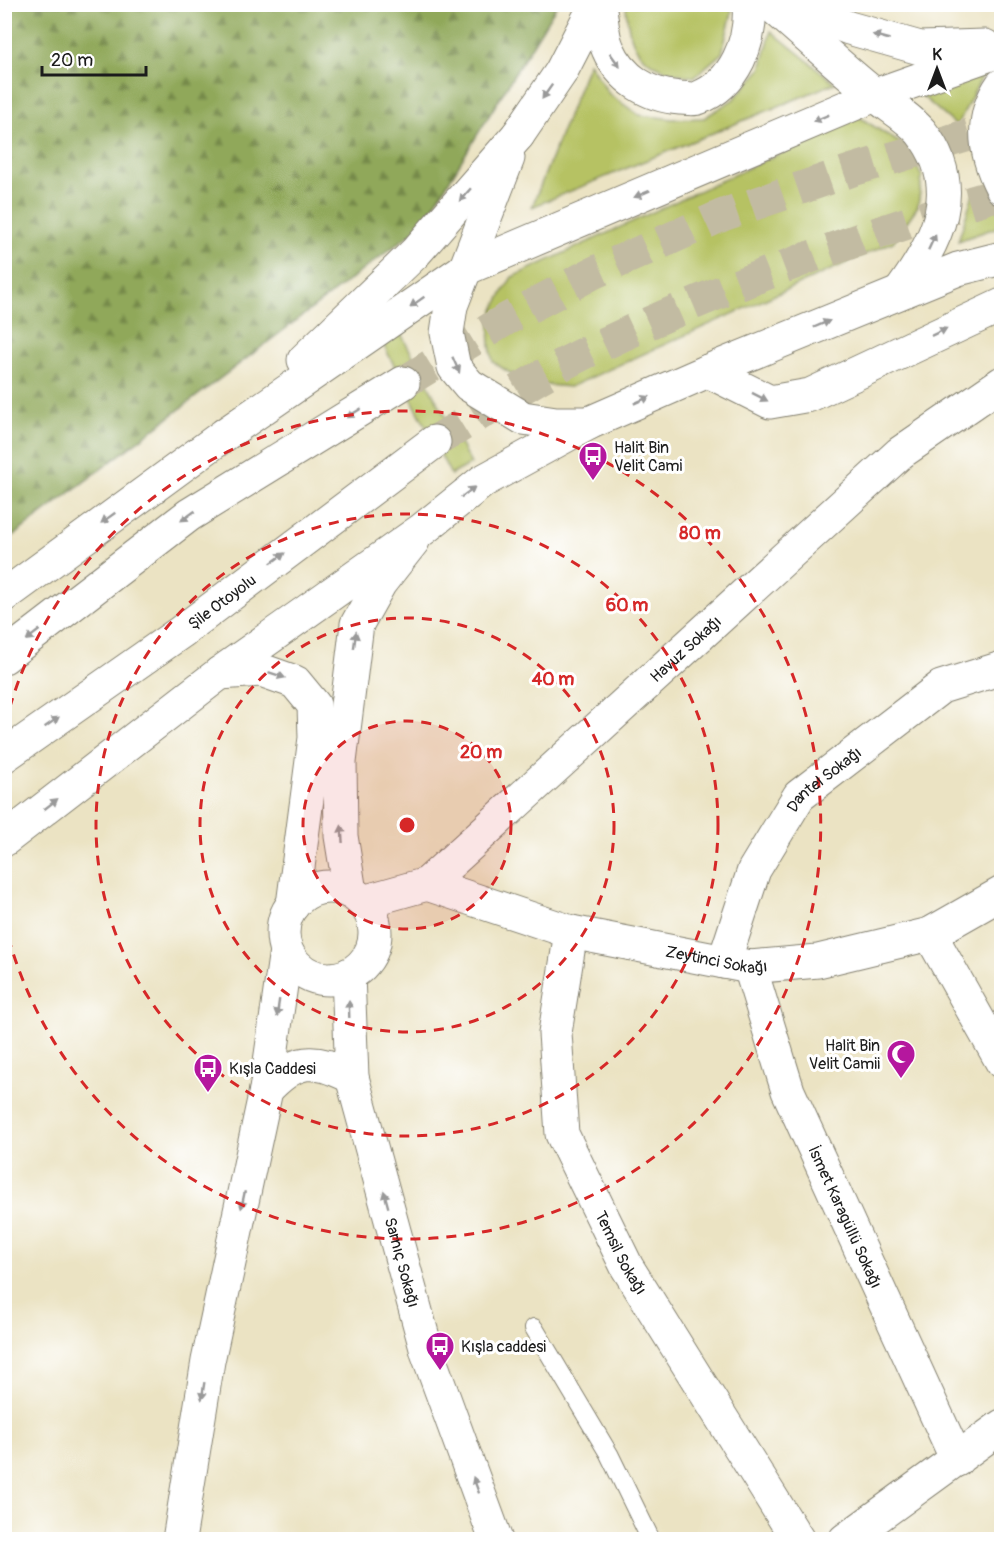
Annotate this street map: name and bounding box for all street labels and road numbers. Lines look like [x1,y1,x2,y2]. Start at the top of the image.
street label: Şile Otoyolu [184,570,260,634]
street label: Havuz Sokağı [646,612,726,687]
street label: Dantel Sokağı [783,743,866,816]
street label: Zeytinci Sokağı [664,942,768,978]
street label: İsmet Karagüllü Sokağı [803,1143,886,1292]
street label: Temsil Sokağı [590,1208,651,1299]
street label: Sarnıç Sokağı [380,1215,423,1310]

